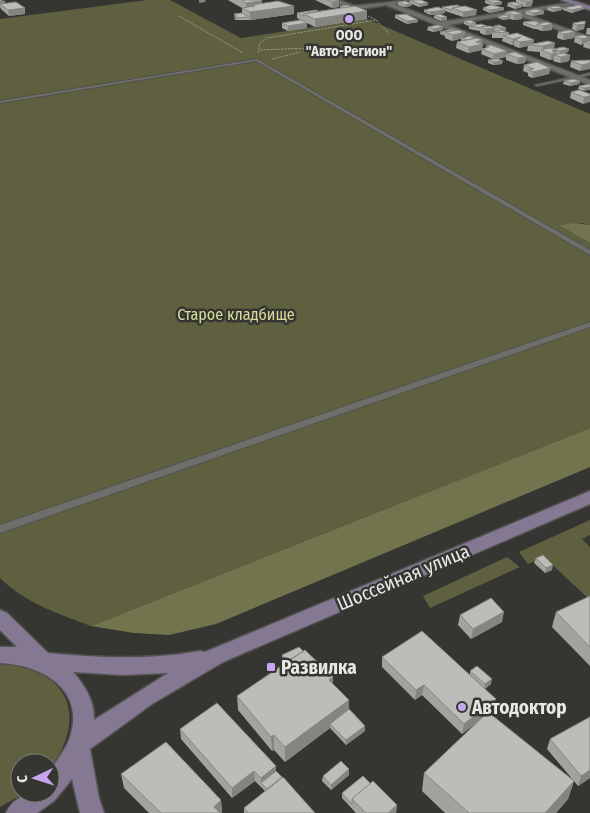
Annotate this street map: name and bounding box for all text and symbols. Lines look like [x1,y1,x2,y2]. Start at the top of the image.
marker: ООО "Авто-Регион" [343,13,355,25]
place label: ООО "Авто-Регион" [306,27,392,60]
park label: Старое кладбище [177,305,295,324]
street label: Шоссейная улица [333,539,473,616]
place label: Развилка [281,656,357,679]
marker: Развилка [265,661,277,673]
place label: Автодоктор [471,696,567,719]
marker: Автодоктор [456,701,468,713]
north arrow [10,753,60,803]
text: С [14,774,31,783]

